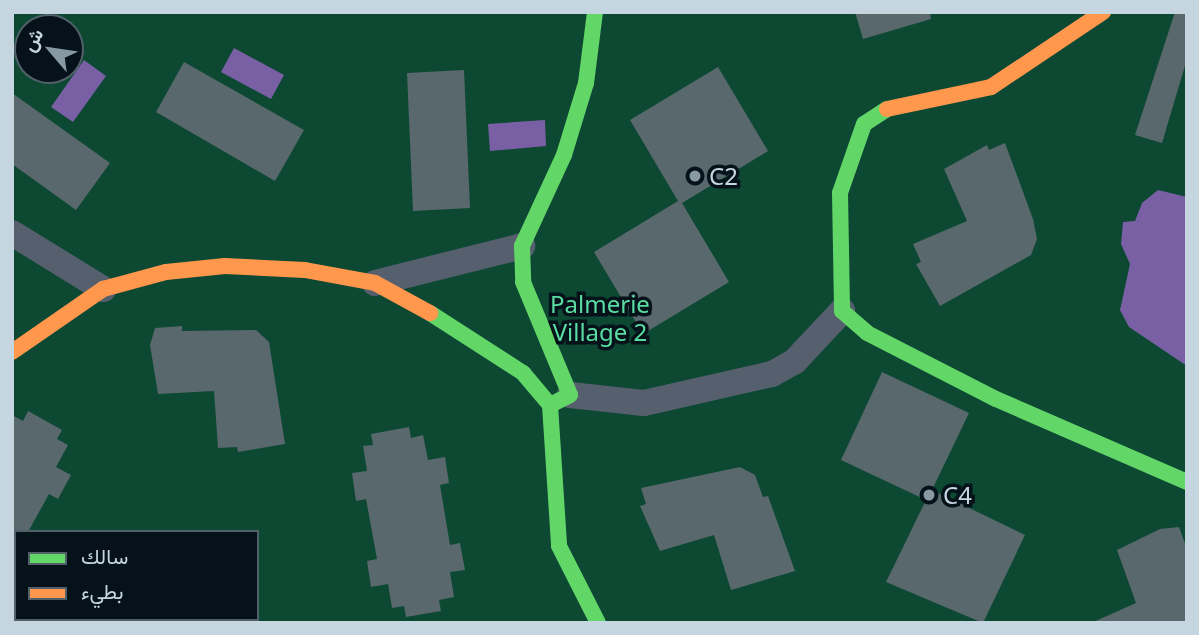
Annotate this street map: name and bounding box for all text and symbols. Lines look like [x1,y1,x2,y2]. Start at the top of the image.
north arrow [14,14,84,84]
text: ش [15,23,49,56]
place label: C2 [709,162,738,190]
marker: C2 [687,168,703,184]
park label: Palmerie Village 2 [550,290,650,346]
place label: C4 [943,481,972,509]
marker: C4 [921,487,937,503]
legend [14,530,259,621]
text: سالك [81,542,128,570]
text: بطيء [81,577,124,605]

